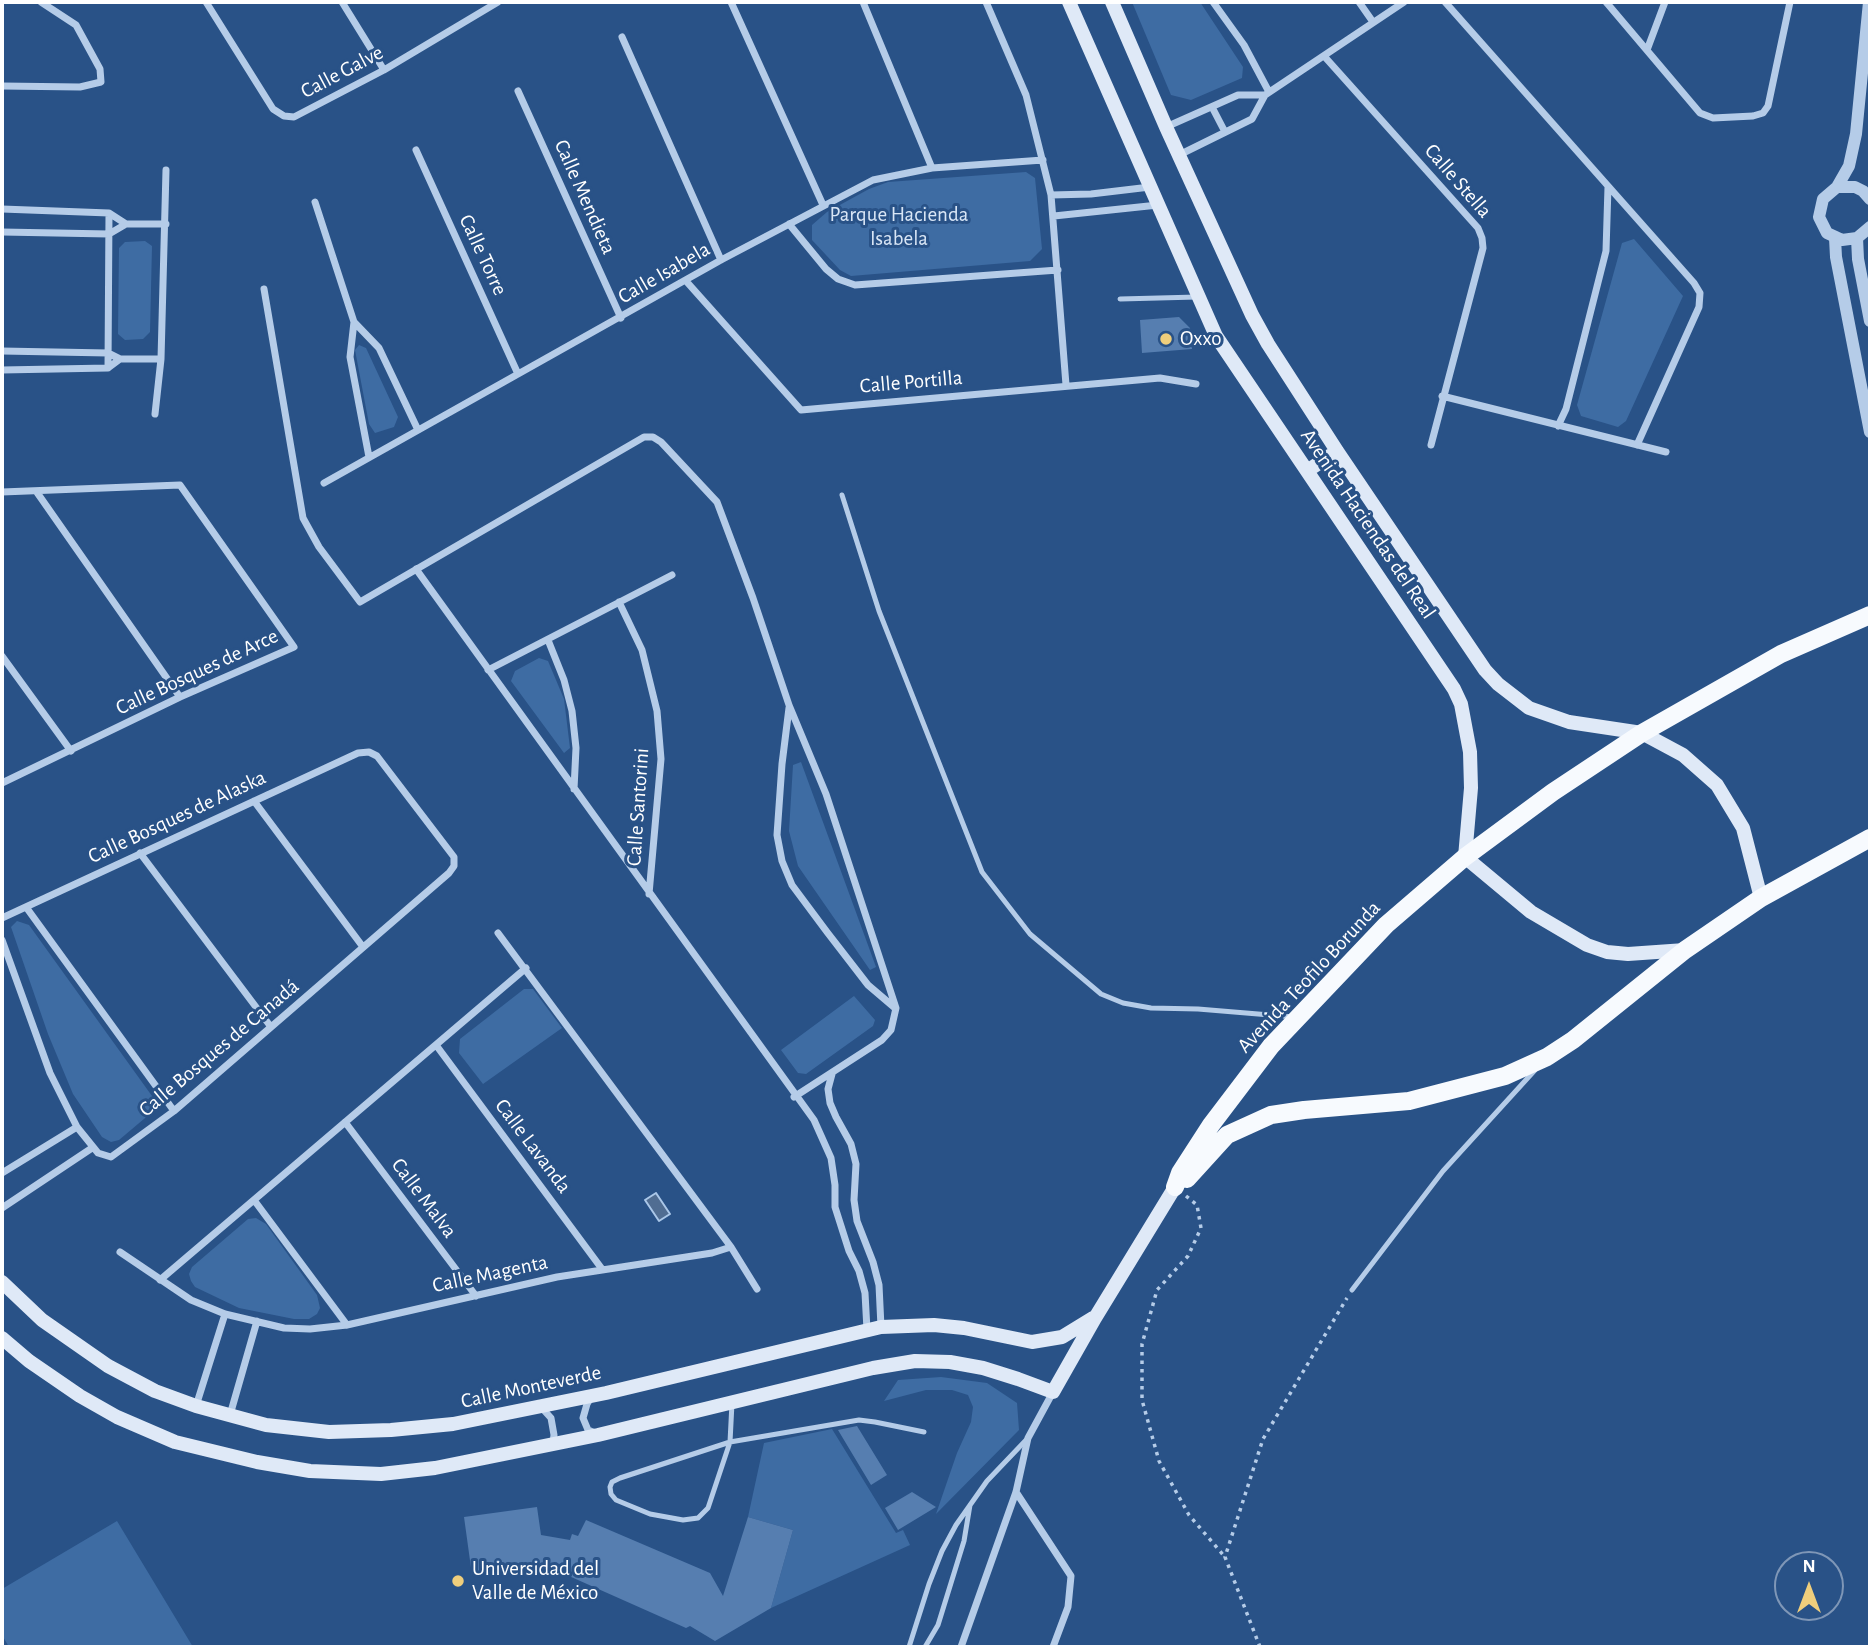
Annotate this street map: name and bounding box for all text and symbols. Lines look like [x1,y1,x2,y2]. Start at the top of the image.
street label: Calle Galve [296,40,388,104]
street label: Calle Mendieta [549,136,621,258]
street label: Calle Stella [1419,139,1497,223]
park label: Parque Hacienda Isabela [829,202,969,252]
street label: Calle Torre [453,211,513,299]
street label: Calle Isabela [613,237,715,309]
place label: Oxxo [1180,326,1222,352]
marker: Oxxo [1158,331,1174,347]
street label: Calle Portilla [859,365,963,399]
street label: Avenida Haciendas del Real [1295,424,1441,624]
street label: Calle Bosques de Arce [112,623,282,721]
street label: Calle Santorini [621,747,655,867]
street label: Calle Bosques de Alaska [84,765,270,869]
street label: Avenida Teofilo Borunda [1232,896,1386,1058]
street label: Calle Bosques de Canadá [134,974,304,1122]
street label: Calle Lavanda [489,1094,577,1198]
street label: Calle Malva [386,1153,462,1243]
street label: Calle Magenta [430,1249,550,1299]
street label: Calle Monteverde [458,1360,604,1414]
north arrow [1774,1551,1844,1621]
place label: Universidad del Valle de México [472,1556,599,1606]
text: N [1802,1557,1816,1576]
marker: Universidad del Valle de México [450,1573,466,1589]

